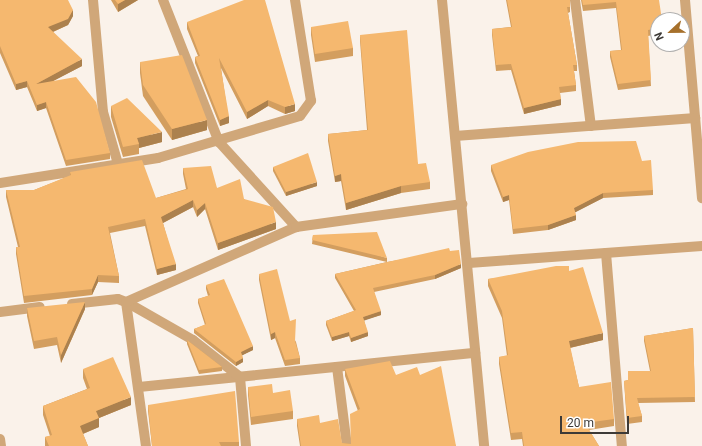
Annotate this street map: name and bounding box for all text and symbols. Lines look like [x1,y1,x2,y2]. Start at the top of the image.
north arrow [650,12,690,52]
text: N [652,30,667,42]
scale bar [562,408,631,434]
text: 20 m [567,416,594,430]

